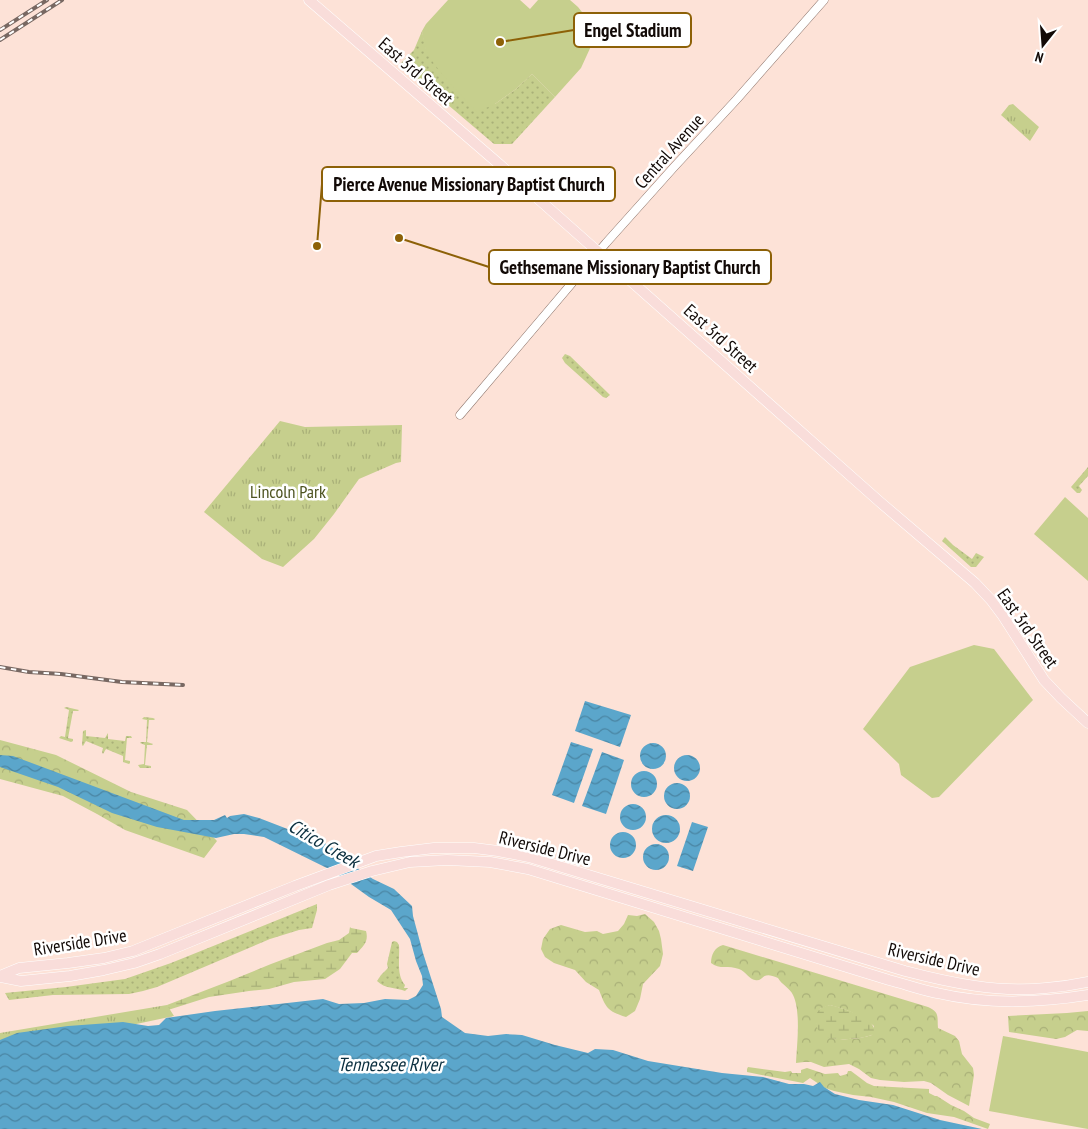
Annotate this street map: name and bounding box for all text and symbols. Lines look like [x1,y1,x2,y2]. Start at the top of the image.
callout: Engel Stadium [574,13,691,47]
text: Engel Stadium [584,18,682,42]
north arrow [1018,20,1068,70]
street label: East 3rd Street [374,32,458,110]
text: N [1033,48,1045,67]
street label: Central Avenue [629,109,709,193]
callout: Pierce Avenue Missionary Baptist Church [322,167,615,201]
text: Pierce Avenue Missionary Baptist Church [333,172,605,196]
callout: Gethsemane Missionary Baptist Church [489,250,771,284]
text: Gethsemane Missionary Baptist Church [499,255,761,279]
street label: East 3rd Street [679,299,763,377]
park label: Lincoln Park [250,480,326,503]
street label: East 3rd Street [992,584,1064,672]
water label: Citico Creek [284,813,366,874]
street label: Riverside Drive [497,826,593,870]
street label: Riverside Drive [32,923,128,961]
street label: Riverside Drive [886,937,982,981]
water label: Tennessee River [338,1052,445,1076]

